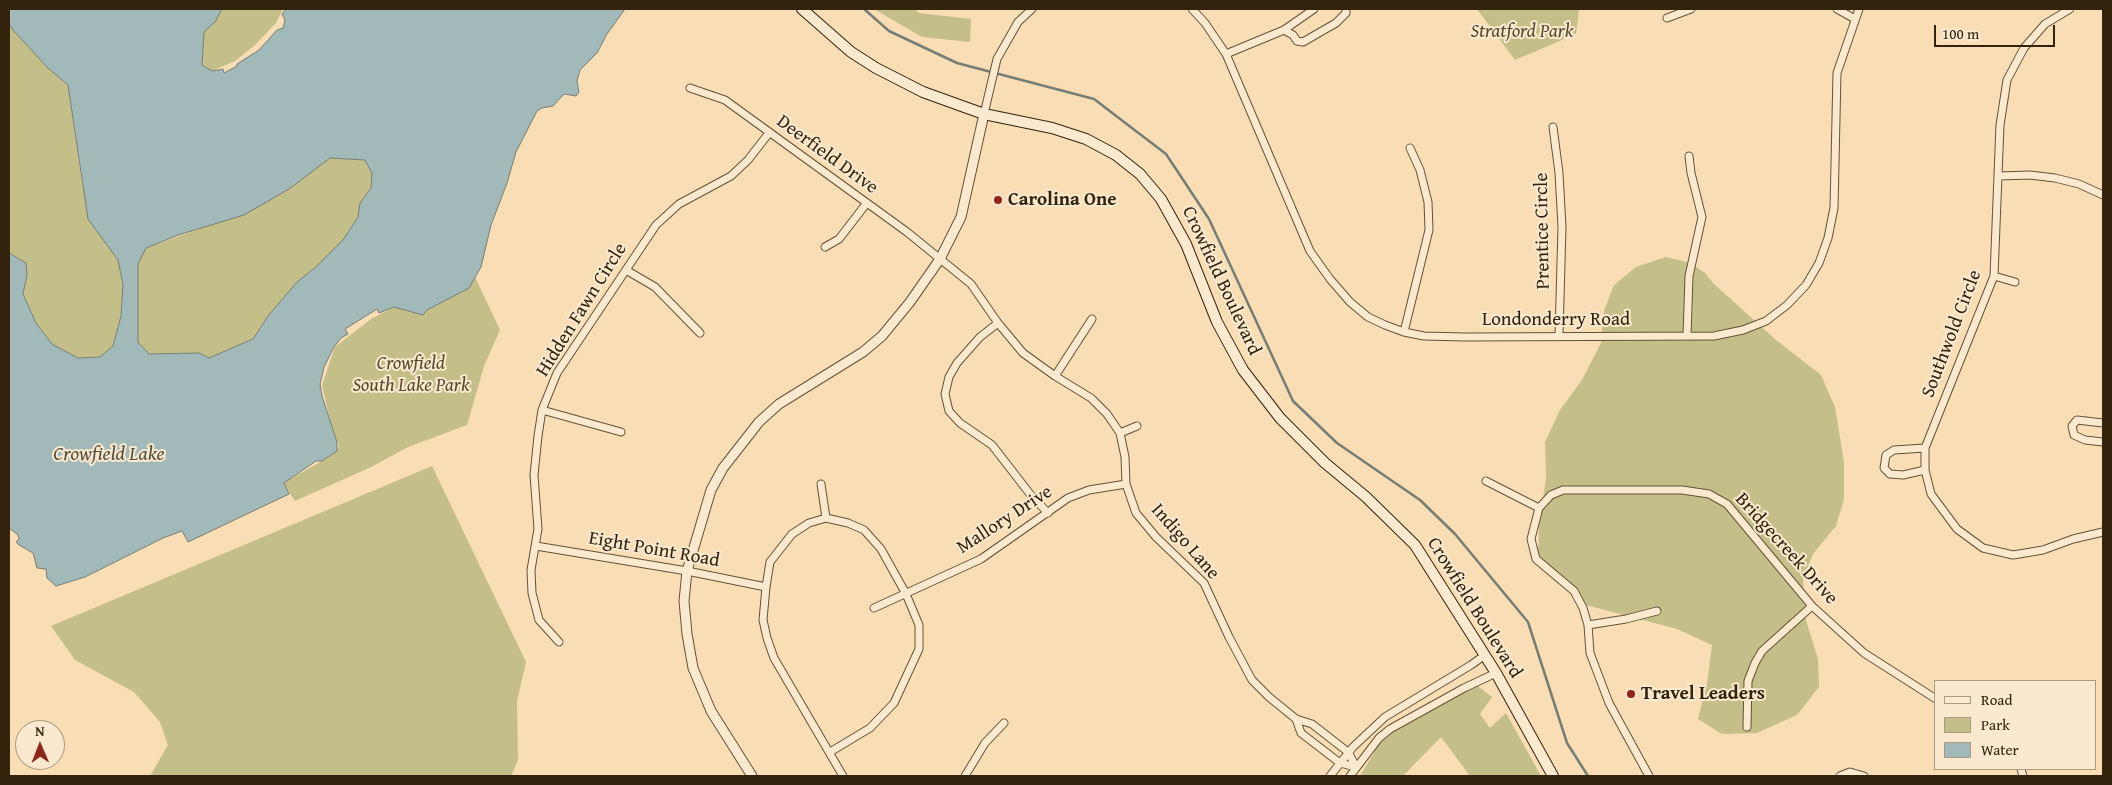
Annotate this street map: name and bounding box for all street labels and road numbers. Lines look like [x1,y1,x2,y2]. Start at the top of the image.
street label: Deerfield Drive [772,111,882,199]
street label: Prentice Circle [1531,173,1555,289]
street label: Crowfield Boulevard [1177,203,1265,359]
street label: Hidden Fawn Circle [532,239,632,381]
street label: Southwold Circle [1917,267,1987,401]
street label: Londonderry Road [1482,309,1630,331]
street label: Mallory Drive [953,481,1057,559]
street label: Bridgecreek Drive [1730,488,1842,610]
street label: Indigo Lane [1146,499,1224,585]
street label: Eight Point Road [587,527,721,573]
street label: Crowfield Boulevard [1422,533,1526,683]

